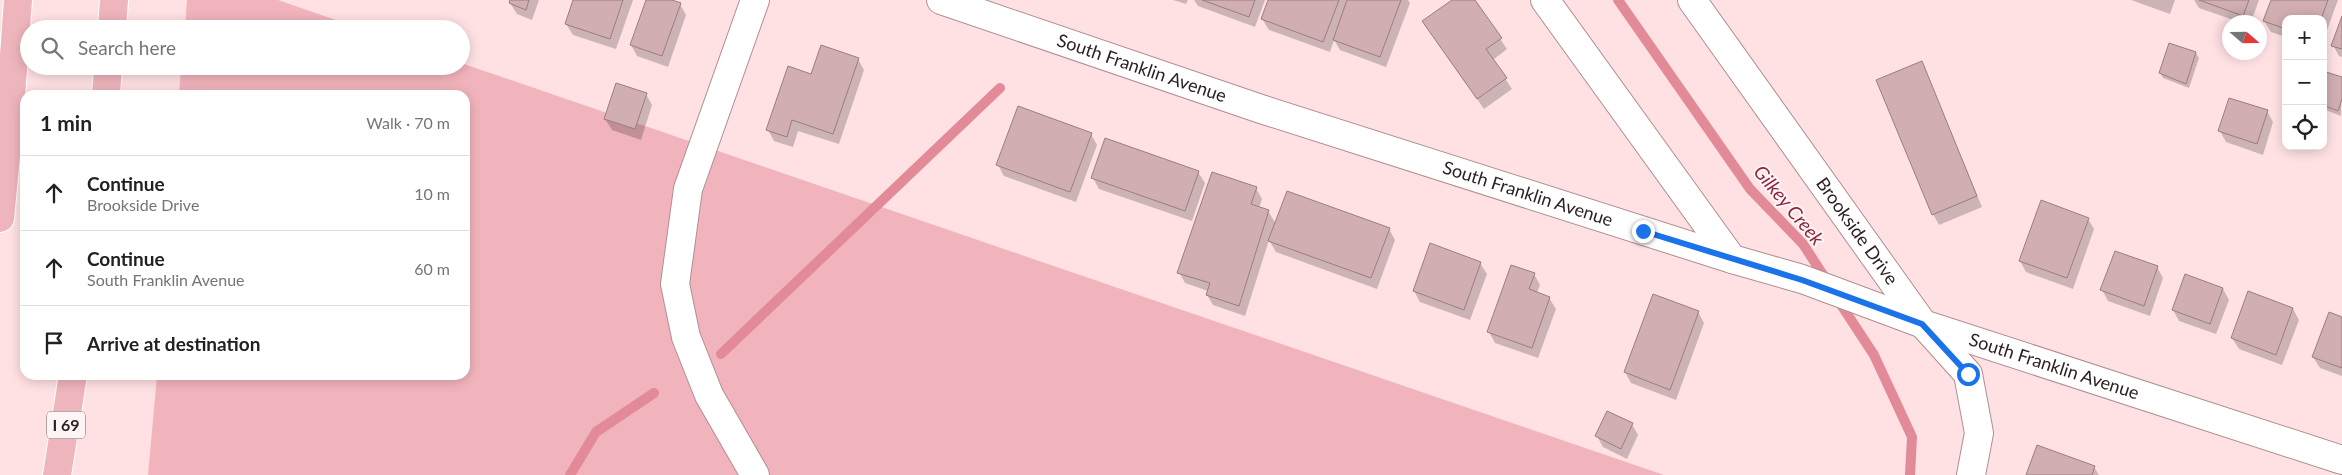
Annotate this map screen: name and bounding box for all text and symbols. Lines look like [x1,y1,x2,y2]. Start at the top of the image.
north arrow [2222,15,2267,60]
map controls [2282,15,2327,150]
button: + [2282,15,2327,60]
search box [20,20,470,75]
street label: South Franklin Avenue [1055,28,1229,106]
icon: search [38,34,66,62]
text: Search here [78,36,176,59]
button: − [2282,60,2327,105]
button: locate [2282,105,2327,150]
text: 1 min [40,110,92,135]
text: Walk · 70 m [366,113,450,132]
street label: South Franklin Avenue [1440,156,1616,230]
water label: Gilkey Creek [1749,160,1830,250]
text: Continue [87,172,165,195]
street label: Brookside Drive [1812,173,1903,289]
icon: ahead [40,179,68,207]
text: 10 m [414,184,450,203]
text: Brookside Drive [87,195,199,214]
route end [1632,220,1655,243]
text: Continue [87,247,165,270]
icon: ahead [40,254,68,282]
text: 60 m [414,259,450,278]
text: South Franklin Avenue [87,270,245,289]
street label: South Franklin Avenue [1967,328,2142,403]
icon: arrive [40,329,68,357]
text: Arrive at destination [87,332,260,355]
route start [1957,363,1980,386]
road number: I 69 [47,412,85,438]

